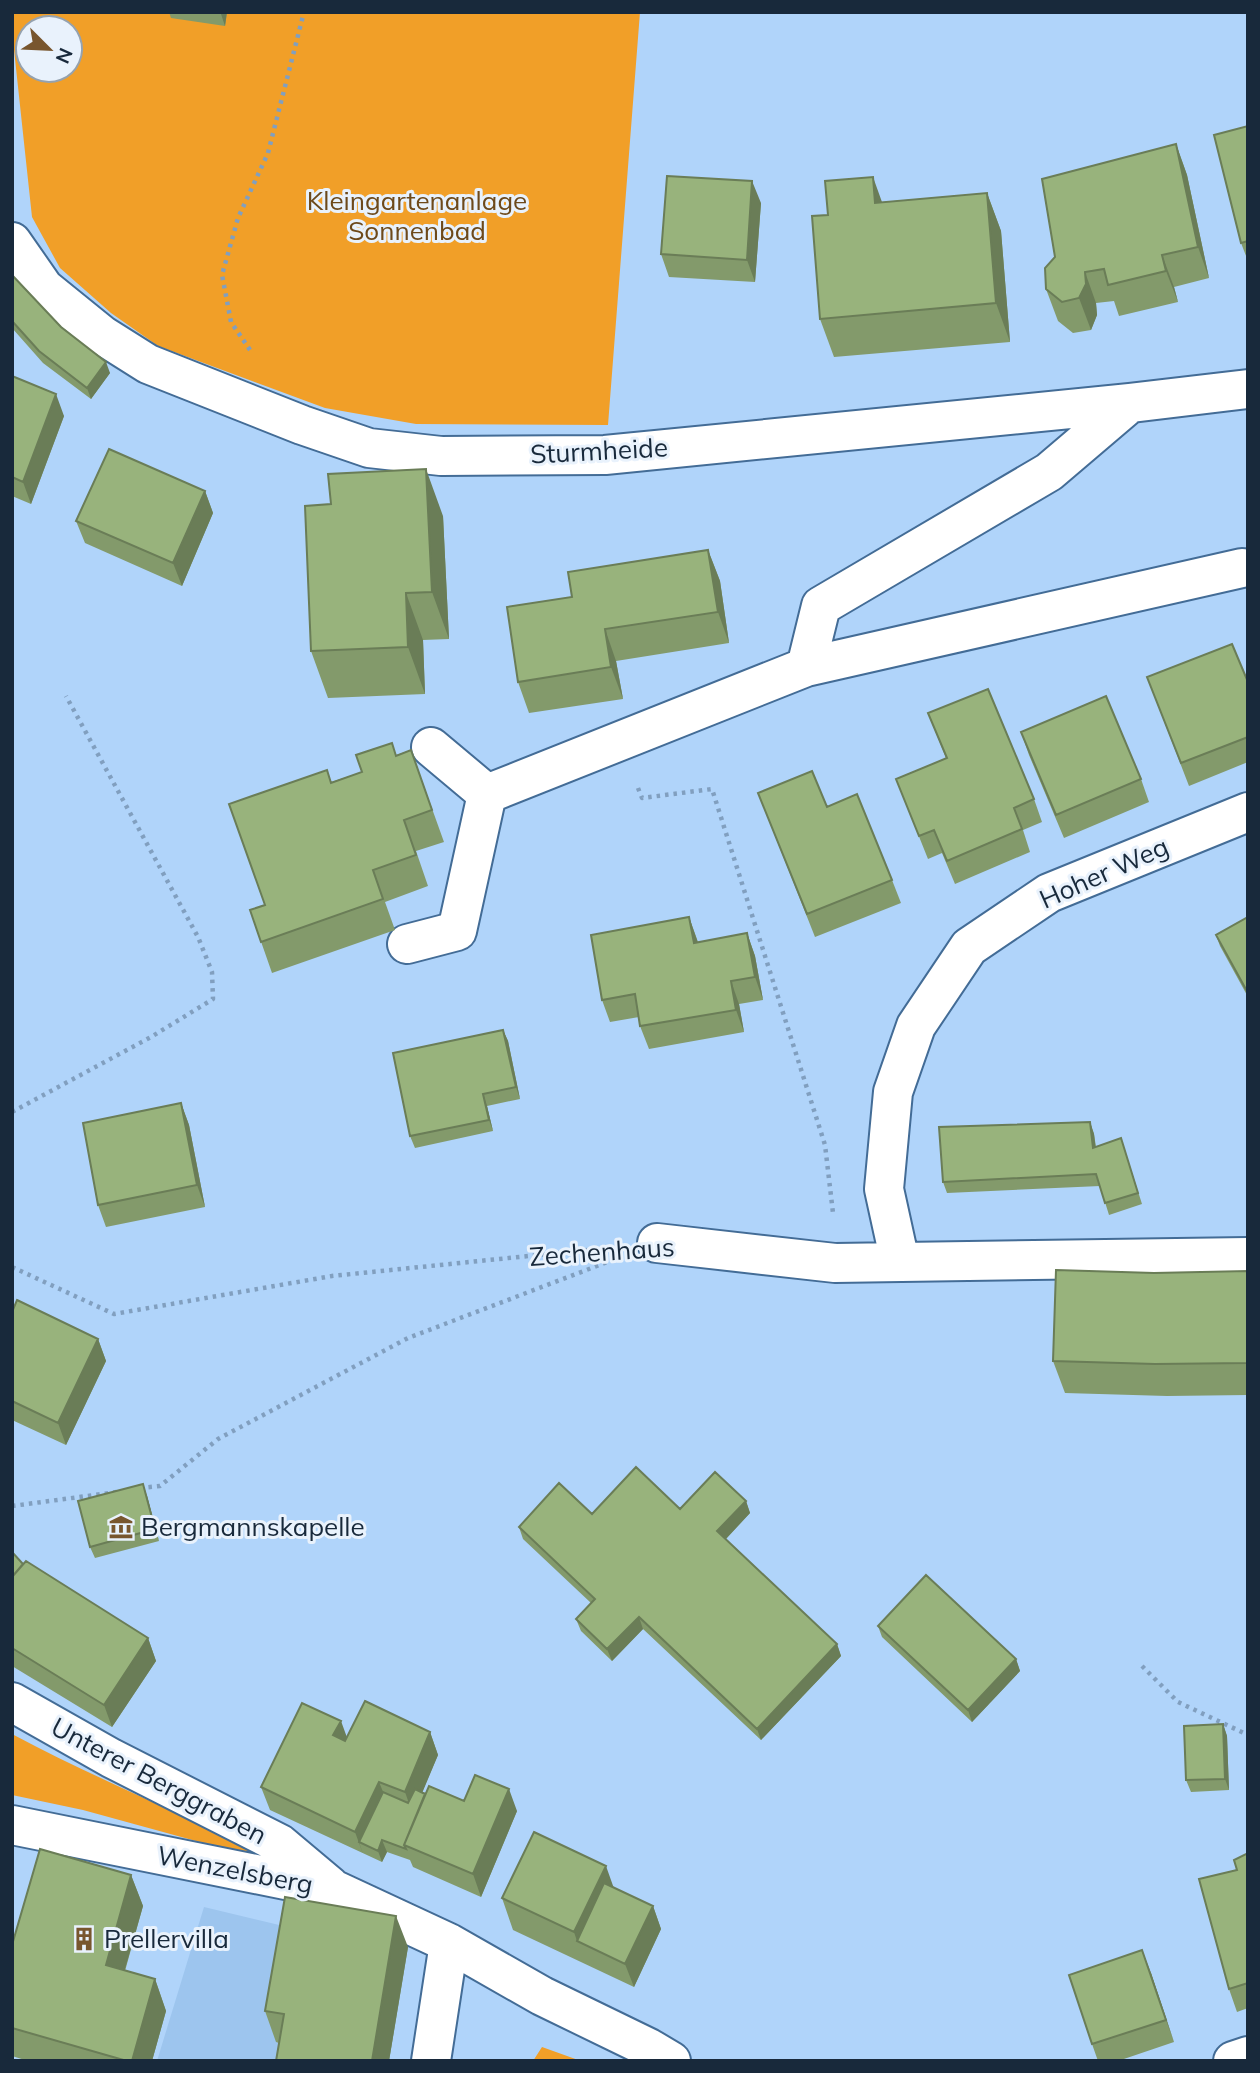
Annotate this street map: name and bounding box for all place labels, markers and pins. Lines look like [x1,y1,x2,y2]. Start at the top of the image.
place label: Bergmannskapelle [141,1510,365,1543]
museum icon: Bergmannskapelle [107,1513,135,1541]
place label: Prellervilla [104,1922,229,1955]
building icon: Prellervilla [70,1925,98,1953]

